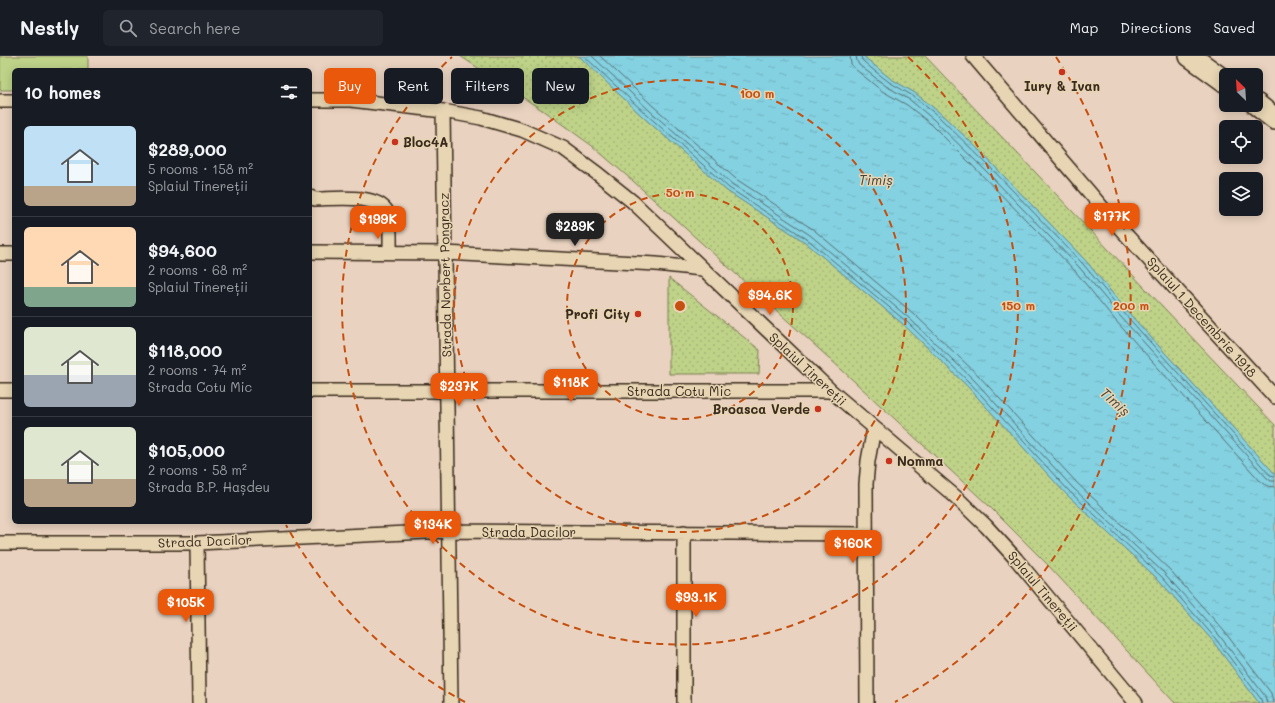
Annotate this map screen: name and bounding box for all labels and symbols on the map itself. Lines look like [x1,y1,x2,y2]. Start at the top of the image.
marker: Iury & Ivan [1057,67,1067,77]
north arrow [1219,68,1263,112]
place label: Iury & Ivan [1024,77,1100,95]
text: 100 m [740,85,774,101]
place label: Bloc4A [403,133,448,150]
marker: Bloc4A [390,137,400,147]
water label: Timiș [859,170,893,189]
text: 50 m [666,184,694,200]
street label: Strada Norbert Pongracz [435,193,454,357]
pin: $177K [1084,203,1140,237]
pin: $199K [350,206,406,240]
pin: $289K [547,213,603,247]
street label: Splaiul 1 Decembrie 1918 [1144,253,1261,381]
pin: $94.6K [737,282,803,316]
text: 150 m [1001,297,1035,313]
text: 200 m [1113,297,1149,313]
centre of rings [673,299,687,313]
place label: Profi City [565,305,630,323]
marker: Profi City [633,309,643,319]
street label: Splaiul Tinereții [765,328,851,410]
pin: $118K [543,369,599,403]
pin: $237K [431,373,487,407]
street label: Strada Cotu Mic [627,382,731,399]
water label: Timiș [1096,383,1135,420]
place label: Broasca Verde [712,400,810,417]
marker: Broasca Verde [813,404,823,414]
place label: Nomma [897,452,943,469]
marker: Nomma [884,456,894,466]
pin: $134K [405,511,461,545]
street label: Strada Dacilor [482,523,576,540]
street label: Strada Dacilor [158,530,252,551]
pin: $160K [825,530,881,564]
street label: Splaiul Tinereții [1004,547,1082,635]
pin: $93.1K [663,584,729,618]
pin: $105K [158,589,214,623]

